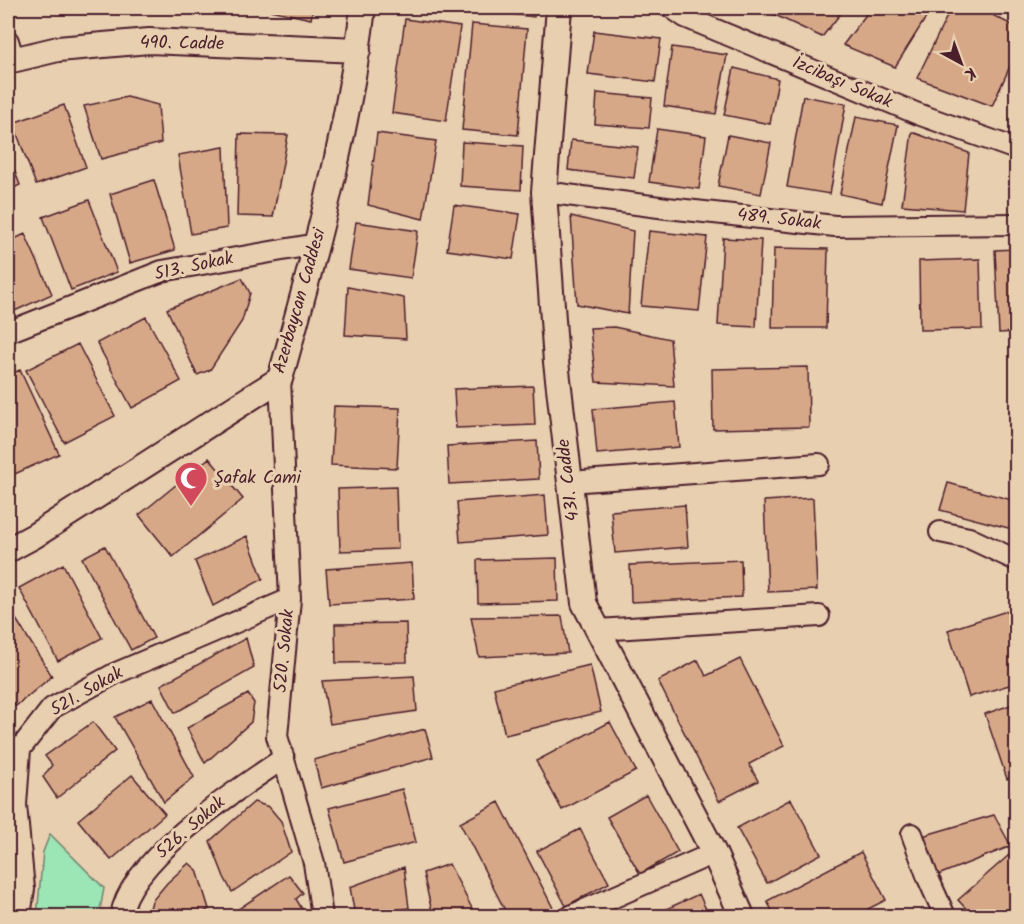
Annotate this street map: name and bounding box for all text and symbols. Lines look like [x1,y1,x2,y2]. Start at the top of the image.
street label: 490. Cadde [140,29,224,59]
north arrow [931,33,991,93]
street label: İzcibaşı Sokak [787,49,897,117]
text: K [958,61,982,86]
street label: 489. Sokak [736,201,823,239]
street label: Azerbaycan Caddesi [265,224,335,377]
street label: 513. Sokak [152,244,237,290]
street label: 431. Cadde [550,437,588,523]
mosque icon: Şafak Cami [173,460,209,507]
place label: Şafak Cami [214,464,302,493]
street label: 520. Sokak [267,608,303,694]
street label: 521. Sokak [45,659,129,725]
street label: 526. Sokak [150,789,233,867]

